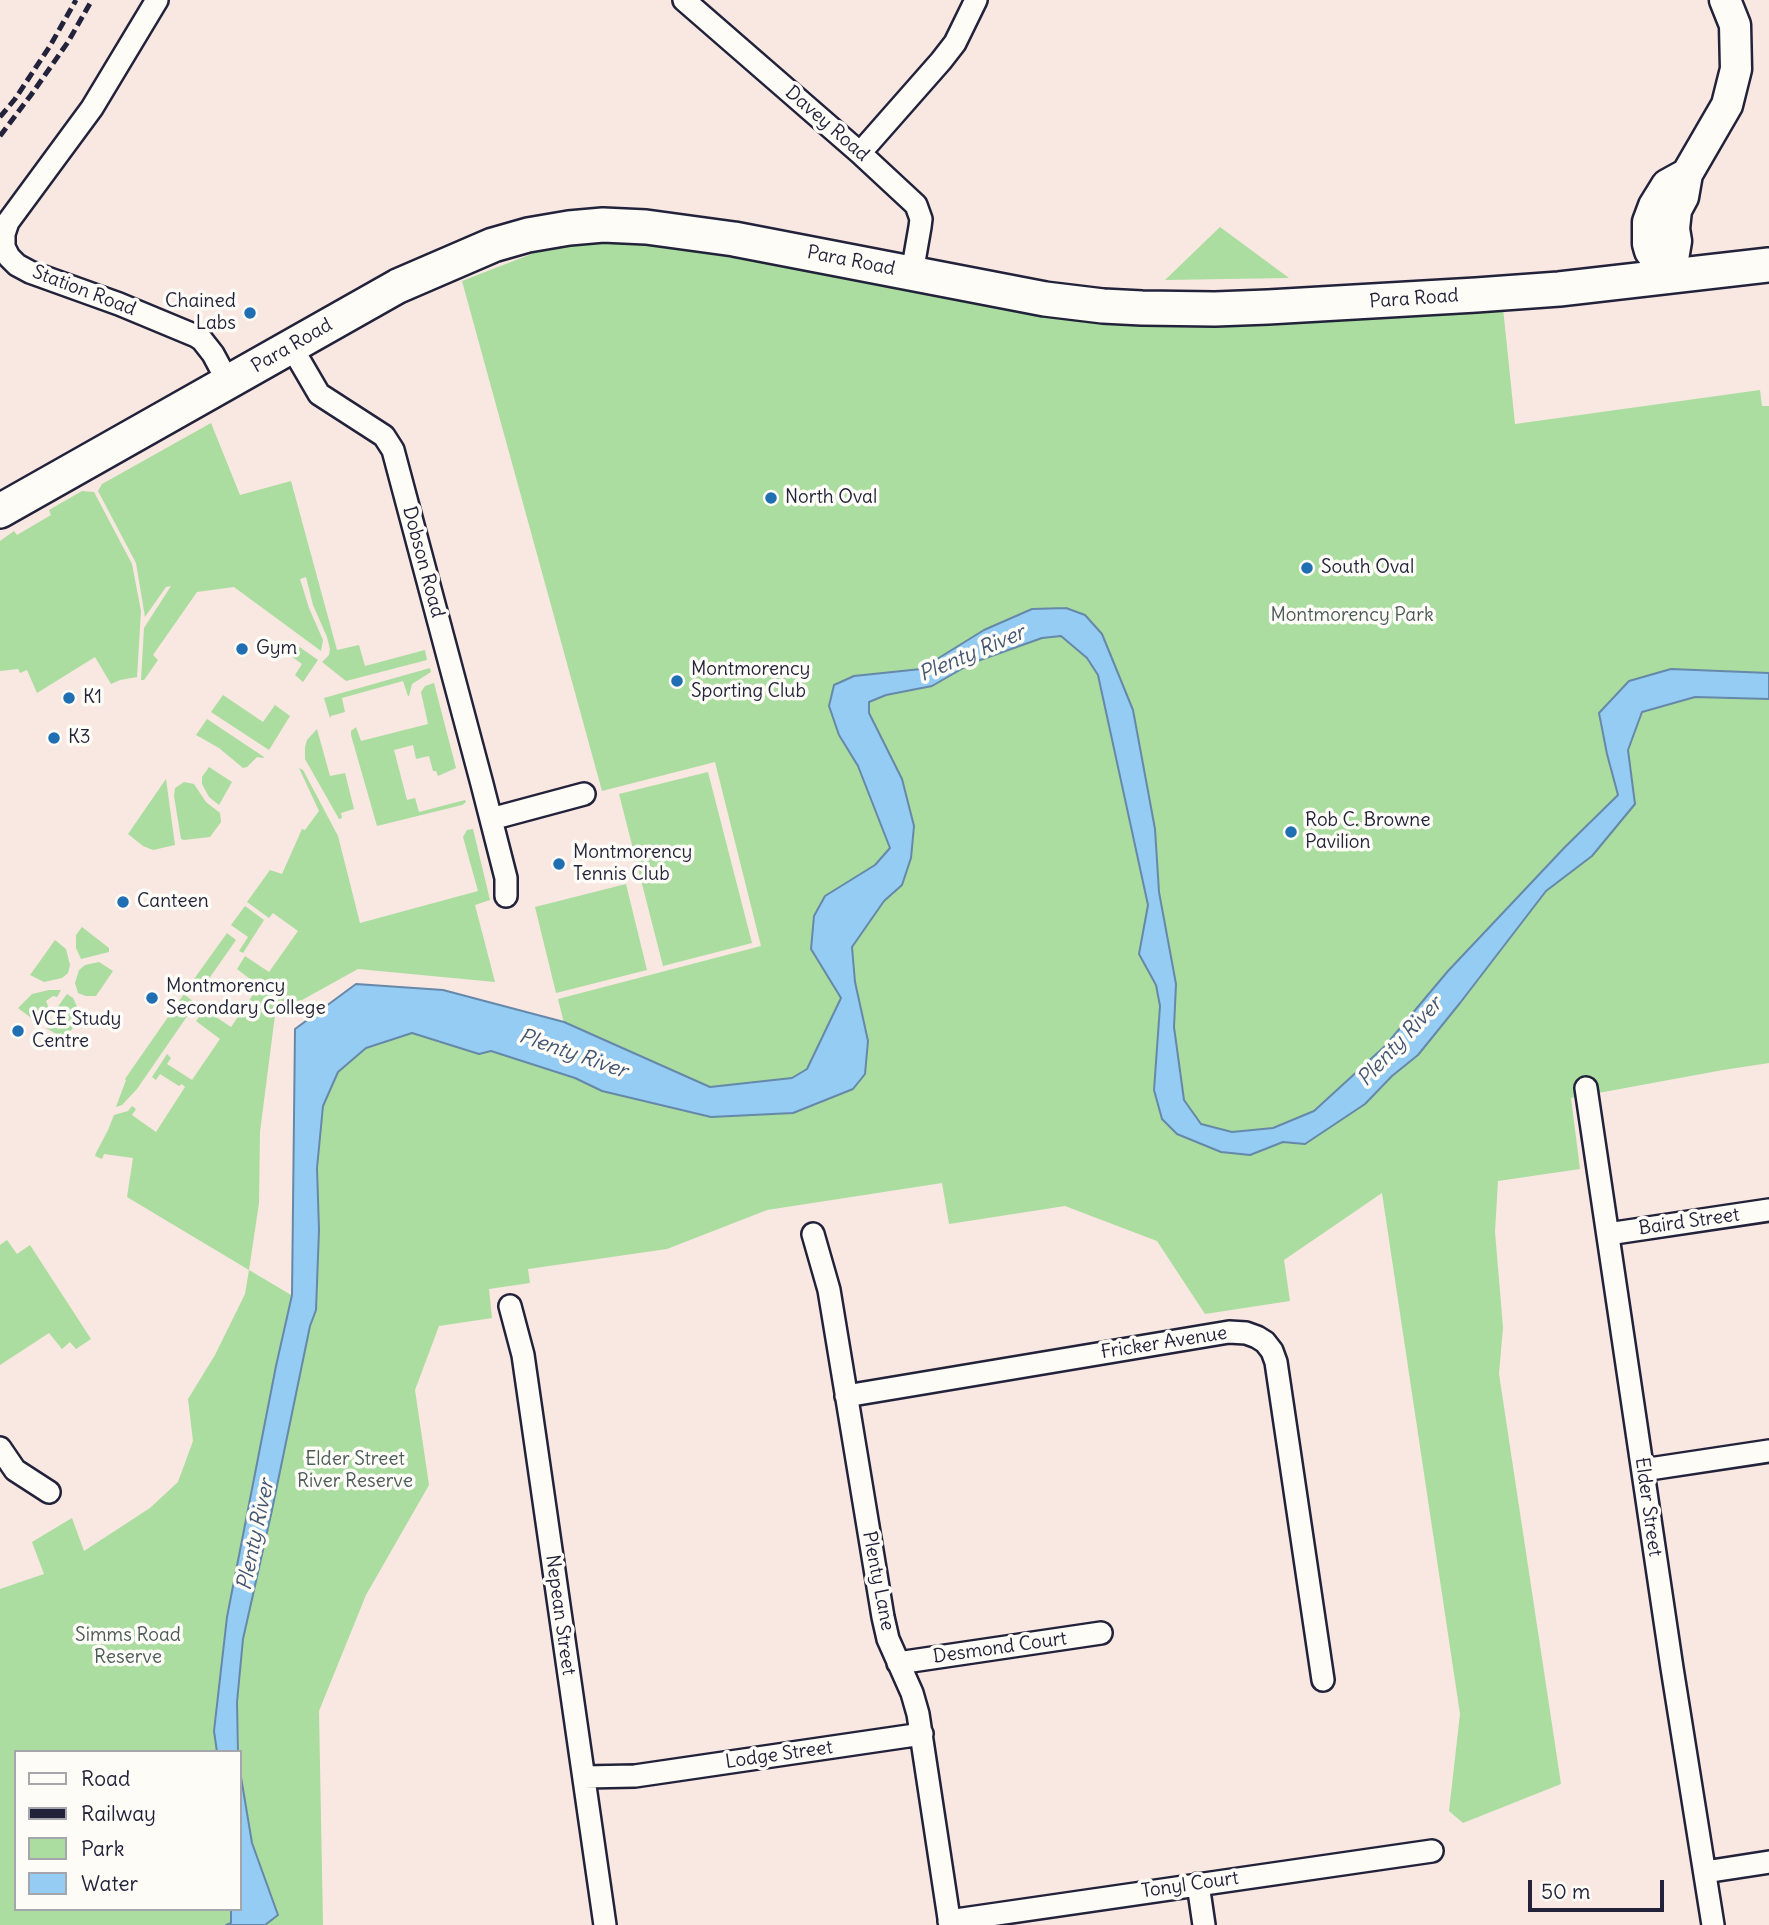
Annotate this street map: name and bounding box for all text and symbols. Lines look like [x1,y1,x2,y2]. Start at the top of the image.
street label: Davey Road [780,81,874,167]
street label: Para Road [805,241,897,281]
street label: Station Road [29,261,139,321]
street label: Para Road [1369,285,1459,313]
place label: Chained Labs [165,291,236,335]
marker: Chained Labs [242,305,258,321]
street label: Para Road [248,314,336,378]
place label: North Oval [785,487,877,509]
marker: North Oval [763,490,779,506]
street label: Dobson Road [397,504,449,620]
place label: South Oval [1321,557,1414,579]
marker: South Oval [1299,560,1315,576]
park label: Montmorency Park [1270,605,1434,627]
water label: Plenty River [915,620,1029,688]
place label: Gym [256,638,297,660]
marker: Gym [234,641,250,657]
place label: Montmorency Sporting Club [691,659,810,703]
marker: Montmorency Sporting Club [669,673,685,689]
place label: K1 [83,687,102,709]
marker: K1 [61,690,77,706]
place label: K3 [68,727,91,749]
marker: K3 [46,730,62,746]
place label: Rob C. Browne Pavilion [1305,810,1430,854]
marker: Rob C. Browne Pavilion [1283,824,1299,840]
place label: Montmorency Tennis Club [573,842,692,886]
marker: Montmorency Tennis Club [551,856,567,872]
place label: Canteen [137,891,209,913]
marker: Canteen [115,894,131,910]
place label: Montmorency Secondary College [166,976,326,1020]
marker: Montmorency Secondary College [144,990,160,1006]
water label: Plenty River [1352,992,1448,1092]
place label: VCE Study Centre [32,1009,121,1053]
marker: VCE Study Centre [10,1023,26,1039]
water label: Plenty River [516,1024,630,1084]
street label: Baird Street [1637,1204,1741,1240]
street label: Fricker Avenue [1099,1322,1229,1364]
park label: Elder Street River Reserve [297,1449,413,1493]
street label: Elder Street [1630,1456,1666,1558]
water label: Plenty River [232,1477,280,1593]
street label: Plenty Lane [857,1529,899,1633]
street label: Nepean Street [540,1553,580,1677]
park label: Simms Road Reserve [75,1625,181,1669]
street label: Desmond Court [932,1627,1068,1669]
street label: Lodge Street [724,1736,834,1774]
legend [14,1750,242,1911]
text: Road [81,1765,130,1792]
text: Railway [81,1800,156,1827]
text: Park [81,1835,124,1862]
scale bar [1531,1866,1668,1910]
street label: Tonyl Court [1140,1867,1240,1903]
text: Water [81,1870,138,1897]
text: 50 m [1541,1878,1590,1905]

